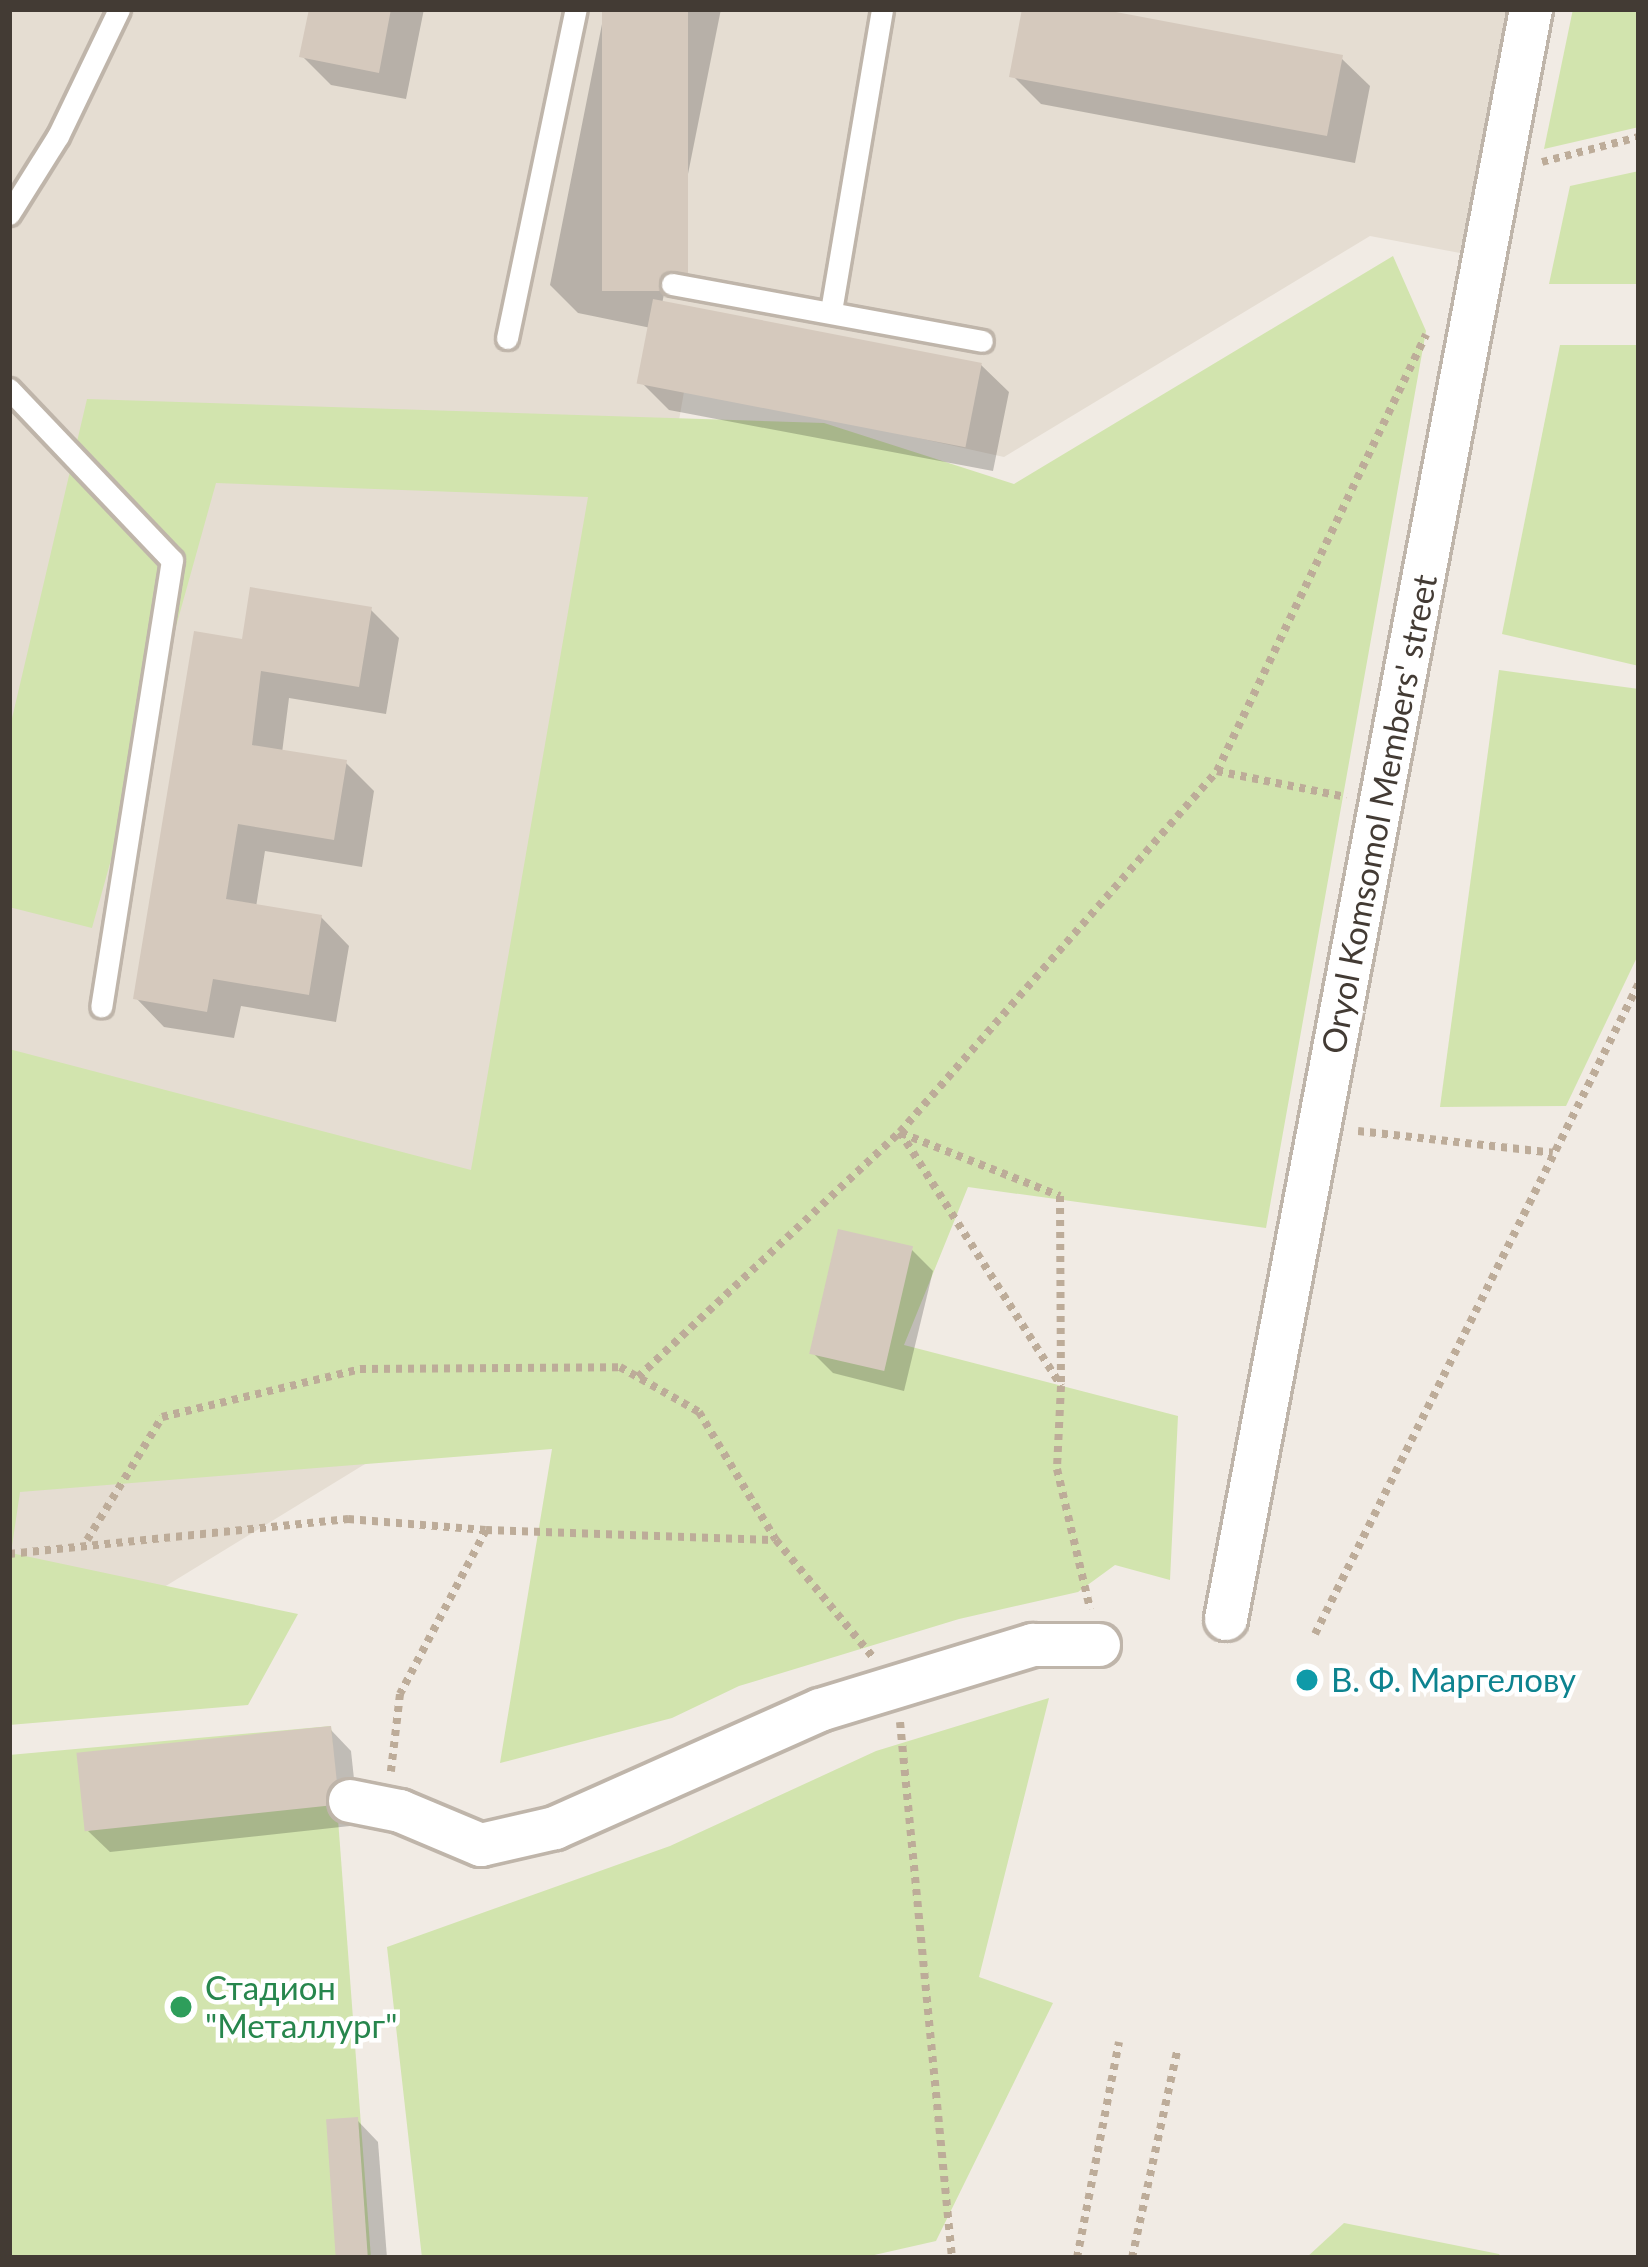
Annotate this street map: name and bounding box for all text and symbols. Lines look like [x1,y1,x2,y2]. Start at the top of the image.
street label: Oryol Komsomol Members' street [1313,571,1445,1057]
place label: В. Ф. Маргелову [1331,1660,1576,1700]
marker: В. Ф. Маргелову [1294,1667,1320,1693]
place label: Стадион "Металлург" [205,1968,397,2046]
marker: Стадион "Металлург" [168,1994,194,2020]

